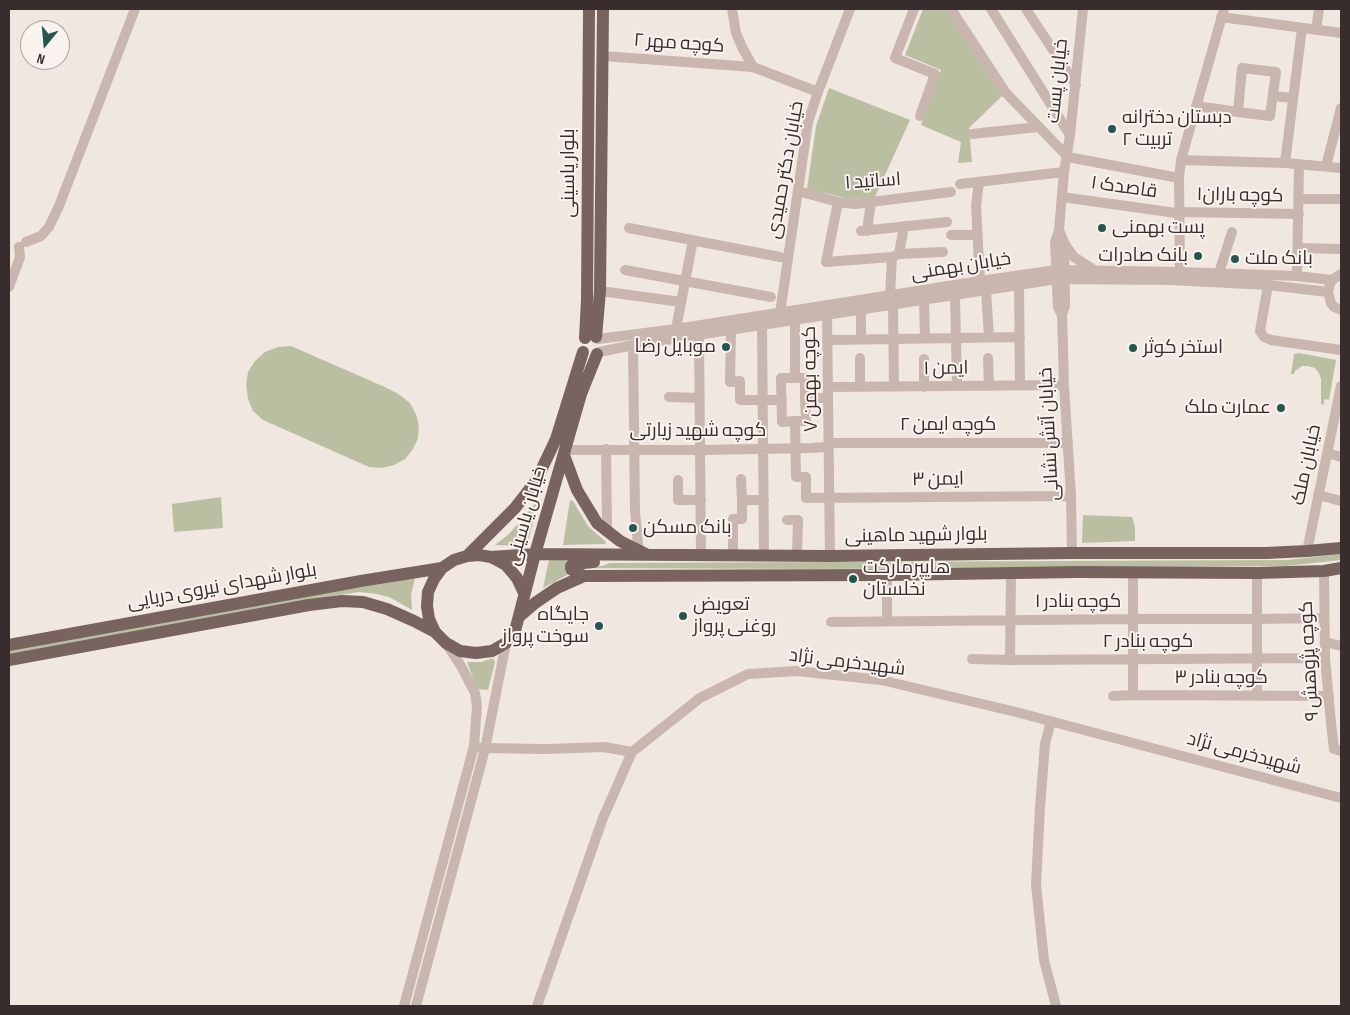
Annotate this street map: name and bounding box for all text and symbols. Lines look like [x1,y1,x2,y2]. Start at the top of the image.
north arrow [20,20,70,70]
street label: کوچه مهر ۲ [633,29,725,59]
street label: خیابان پست [1042,38,1074,124]
text: N [35,50,47,68]
street label: خیابان دکتر حمیدی [763,99,809,241]
place label: دبستان دخترانه تربیت ۲ [1122,107,1232,151]
marker: دبستان دخترانه تربیت ۲ [1106,123,1118,135]
street label: بلوار یاسینی [558,128,580,218]
street label: اساتید ۱ [844,169,902,195]
street label: قاصدک ۱ [1089,172,1159,204]
street label: کوچه باران۱ [1196,184,1284,208]
place label: پست بهمنی [1112,217,1205,239]
marker: پست بهمنی [1096,222,1108,234]
place label: بانک صادرات [1098,245,1188,267]
street label: خیابان بهمنی [909,248,1013,286]
place label: بانک ملت [1245,248,1313,270]
marker: بانک صادرات [1192,250,1204,262]
marker: بانک ملت [1229,253,1241,265]
street label: کوچه بهمن ۷ [799,326,823,432]
place label: موبایل رضا [635,336,716,358]
place label: استخر کوثر [1143,337,1223,359]
marker: موبایل رضا [720,341,732,353]
marker: استخر کوثر [1127,342,1139,354]
street label: ایمن ۱ [923,357,969,381]
street label: خیابان آتش نشانی [1035,367,1065,501]
place label: عمارت ملک [1185,397,1271,419]
marker: عمارت ملک [1275,402,1287,414]
street label: کوچه ایمن ۲ [900,414,996,436]
street label: کوچه شهید زیارتی [630,420,766,442]
street label: خیابان ملک [1287,423,1327,507]
street label: خیابان یاسینی [502,464,552,568]
street label: ایمن ۳ [912,468,964,492]
place label: بانک مسکن [643,517,732,539]
marker: بانک مسکن [627,522,639,534]
street label: بلوار شهید ماهینی [844,523,988,549]
place label: هایپرمارکت نخلستان [863,557,950,601]
street label: بلوار شهدای نیروی دریایی [125,559,319,615]
marker: هایپرمارکت نخلستان [847,573,859,585]
street label: کوچه بنادر ۱ [1035,591,1121,613]
place label: تعویض روغنی پرواز [693,594,776,638]
street label: کوچه پژوهش ۹ [1295,600,1325,722]
place label: جایگاه سوخت پرواز [502,604,589,648]
marker: تعویض روغنی پرواز [677,610,689,622]
marker: جایگاه سوخت پرواز [593,620,605,632]
street label: کوچه بنادر ۲ [1103,631,1193,653]
street label: شهیدخرمی نژاد [787,645,907,681]
street label: کوچه بنادر ۳ [1174,667,1268,689]
street label: شهیدخرمی نژاد [1184,728,1304,780]

